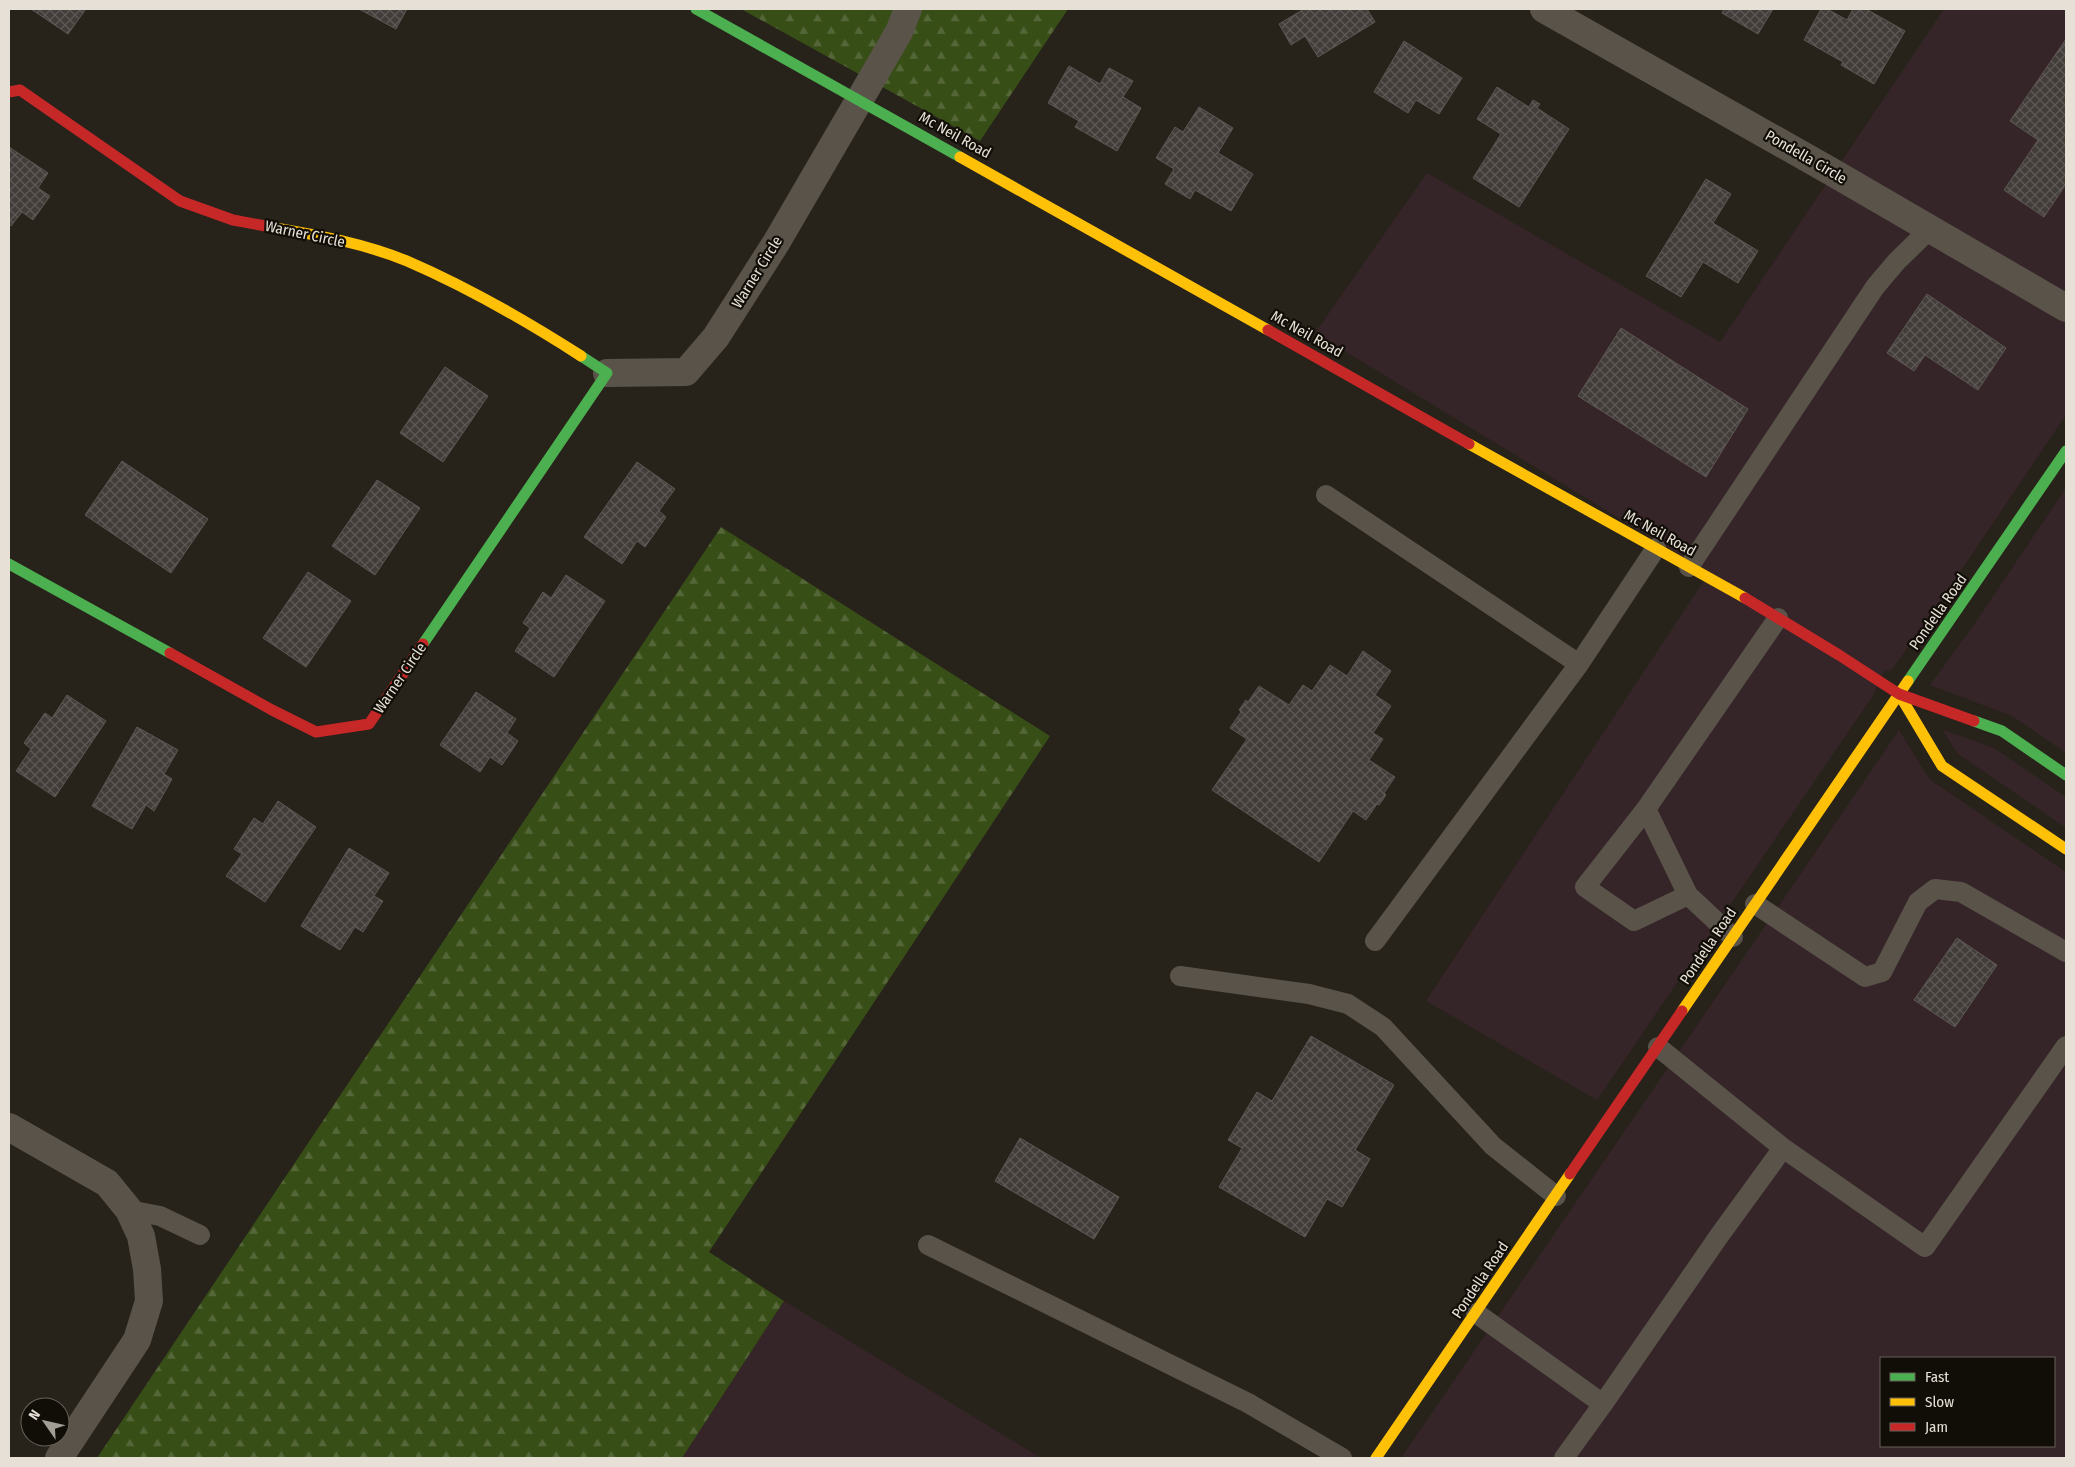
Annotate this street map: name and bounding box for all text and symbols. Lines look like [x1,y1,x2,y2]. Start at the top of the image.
street label: Mc Neil Road [916,108,994,162]
street label: Pondella Circle [1762,126,1850,188]
street label: Warner Circle [263,217,347,251]
street label: Warner Circle [728,233,786,311]
street label: Mc Neil Road [1268,307,1346,361]
street label: Mc Neil Road [1621,506,1699,560]
street label: Pondella Road [1905,571,1971,653]
street label: Warner Circle [370,639,430,717]
street label: Pondella Road [1676,904,1740,988]
street label: Pondella Road [1448,1238,1512,1322]
legend [1880,1357,2055,1447]
text: Fast [1925,1368,1949,1386]
text: Slow [1925,1393,1954,1411]
north arrow [20,1397,70,1447]
text: N [25,1407,44,1423]
text: Jam [1925,1418,1948,1436]

